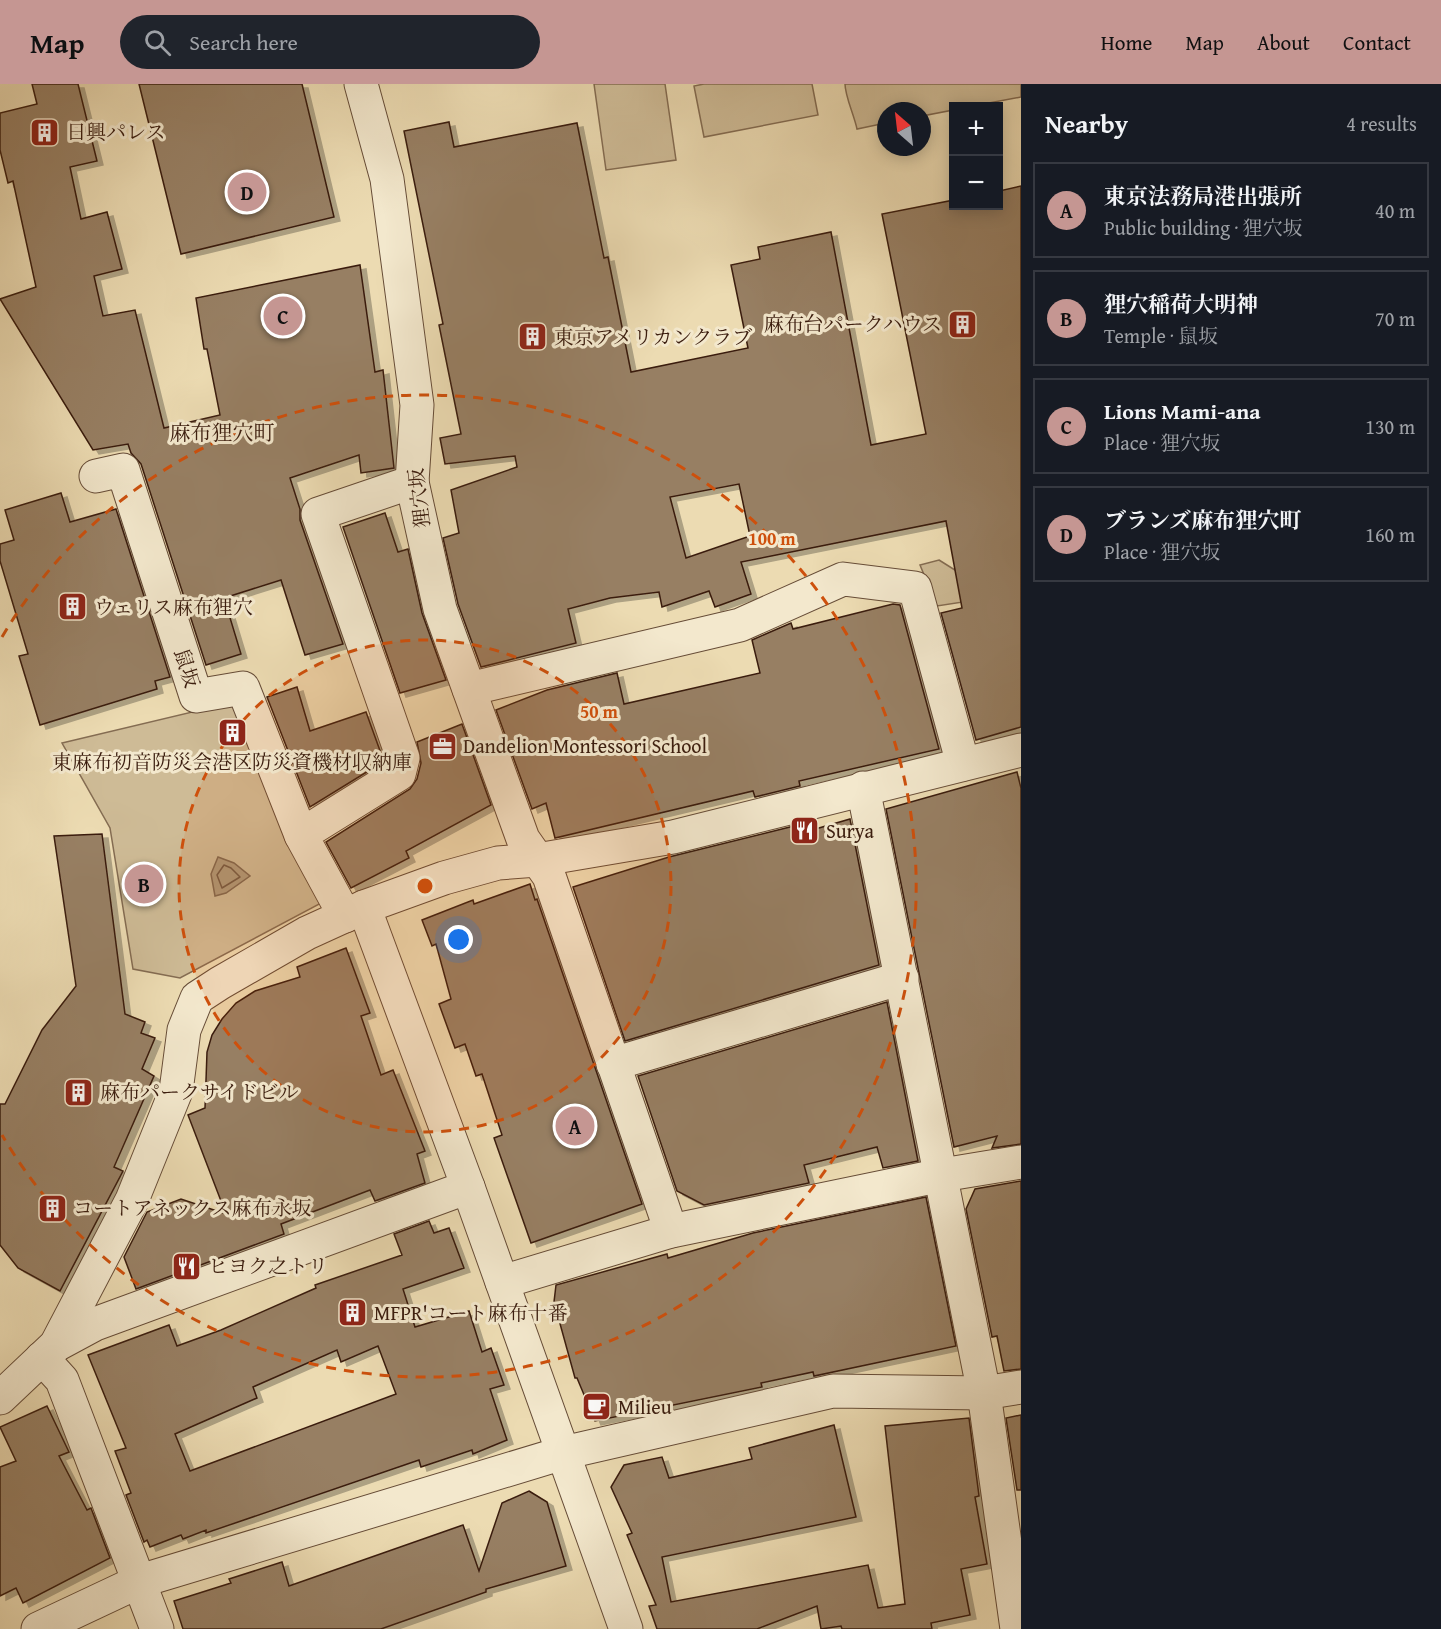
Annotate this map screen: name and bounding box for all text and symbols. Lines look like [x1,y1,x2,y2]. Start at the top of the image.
search box [120,15,540,69]
text: Map [30,22,84,63]
icon: search [141,26,174,59]
text: Search here [189,26,298,58]
text: Home [1101,27,1152,58]
text: Map [1185,27,1224,58]
text: About [1257,27,1310,58]
text: Contact [1343,27,1411,58]
north arrow [877,102,931,156]
map controls [949,102,1003,210]
button: + [949,102,1003,156]
text: Nearby [1045,104,1128,143]
text: 4 results [1346,109,1417,138]
building icon: 日興パレス [29,116,61,148]
place label: 日興パレス [66,117,165,146]
button: − [949,156,1003,210]
pin: D [228,170,266,214]
text: 東京法務局港出張所 [1104,180,1302,212]
text: A [1060,196,1073,225]
text: 40 m [1375,196,1415,225]
text: Public building · 狸穴坂 [1104,213,1302,242]
text: 狸穴稲荷大明神 [1104,288,1258,320]
pin: C [264,294,302,338]
text: B [1060,304,1073,333]
text: 70 m [1375,304,1415,333]
building icon: 麻布台パークハウス [947,308,979,340]
place label: 麻布台パークハウス [764,309,942,338]
building icon: 東京アメリカンクラブ [517,321,549,353]
text: Temple · 鼠坂 [1104,321,1218,350]
place label: 東京アメリカンクラブ [554,322,752,351]
text: Lions Mami-ana [1104,395,1261,427]
text: C [1061,412,1072,441]
text: 130 m [1365,412,1415,441]
district label: 麻布狸穴町 [170,417,275,448]
text: Place · 狸穴坂 [1104,428,1220,457]
street label: 狸穴坂 [400,467,437,530]
text: ブランズ麻布狸穴町 [1104,504,1301,536]
text: D [1060,520,1073,549]
text: 160 m [1365,520,1415,549]
text: 100 m [748,525,796,552]
text: Place · 狸穴坂 [1104,537,1220,566]
building icon: ウェリス麻布狸穴 [57,591,89,623]
place label: ウェリス麻布狸穴 [94,592,253,621]
street label: 鼠坂 [168,644,207,691]
text: 50 m [580,698,619,725]
building icon: 東麻布初音防災会港区防災資機材収納庫 [216,716,248,748]
office icon: Dandelion Montessori School [426,730,458,762]
place label: Dandelion Montessori School [463,731,708,760]
place label: 東麻布初音防災会港区防災資機材収納庫 [52,747,412,776]
restaurant icon: Surya [789,815,821,847]
place label: Surya [826,816,874,845]
pin: B [124,862,164,906]
centre of rings [415,876,435,896]
your location [444,925,473,954]
building icon: 麻布パークサイドビル [63,1076,95,1108]
place label: 麻布パークサイドビル [100,1077,299,1106]
pin: A [556,1104,594,1148]
building icon: コートアネックス麻布永坂 [36,1192,68,1224]
place label: コートアネックス麻布永坂 [73,1193,311,1222]
restaurant icon: ヒヨク之トリ [171,1250,203,1282]
place label: ヒヨク之トリ [208,1251,328,1280]
building icon: MFPR'コート麻布十番 [337,1297,369,1329]
place label: MFPR'コート麻布十番 [374,1298,568,1327]
cafe icon: Milieu [581,1391,613,1423]
place label: Milieu [618,1392,672,1421]

